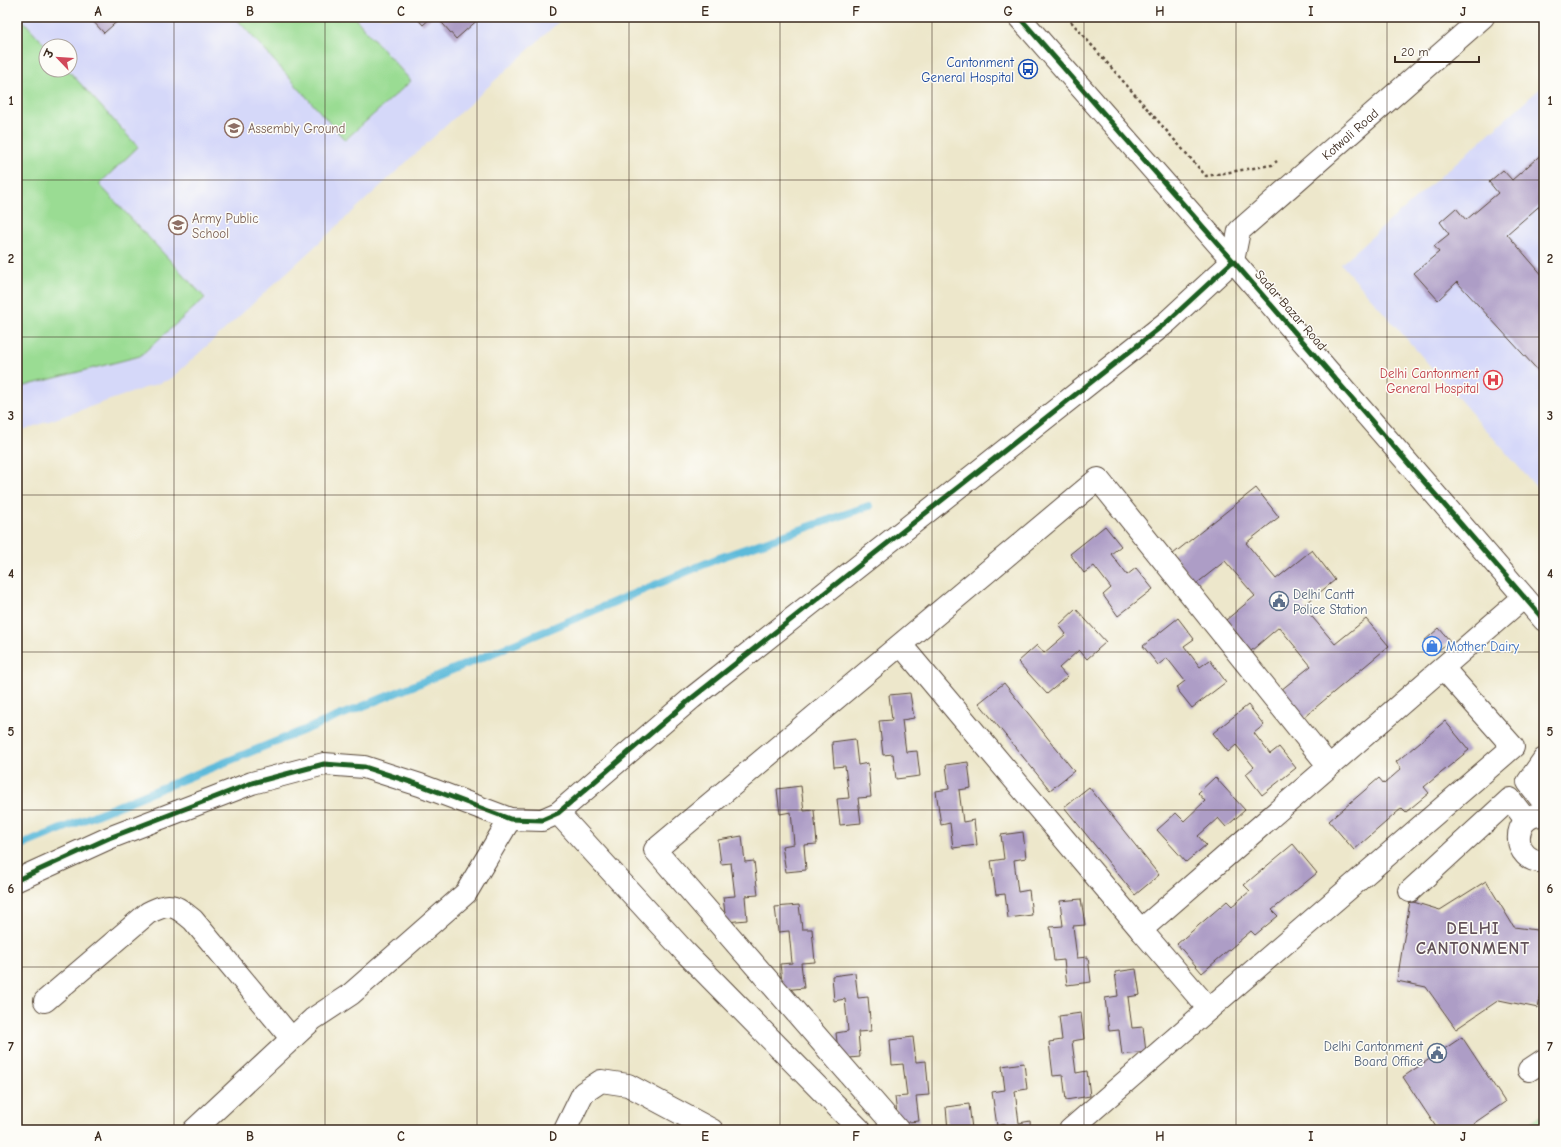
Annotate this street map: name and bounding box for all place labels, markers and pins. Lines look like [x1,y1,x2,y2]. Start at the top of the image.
place label: Cantonment General Hospital [921,55,1015,85]
bus stop icon: Cantonment General Hospital [1017,58,1039,80]
school or university icon: Assembly Ground [223,117,245,139]
place label: Assembly Ground [248,121,345,136]
place label: Army Public School [192,211,259,241]
school or university icon: Army Public School [167,214,189,236]
place label: Delhi Cantonment General Hospital [1380,366,1480,396]
hospital icon: Delhi Cantonment General Hospital [1482,369,1504,391]
place label: Delhi Cantt Police Station [1293,587,1368,617]
public building icon: Delhi Cantt Police Station [1268,590,1290,612]
shop icon: Mother Dairy [1421,635,1443,657]
place label: Mother Dairy [1446,639,1519,654]
place label: Delhi Cantonment Board Office [1324,1039,1424,1069]
public building icon: Delhi Cantonment Board Office [1426,1042,1448,1064]

